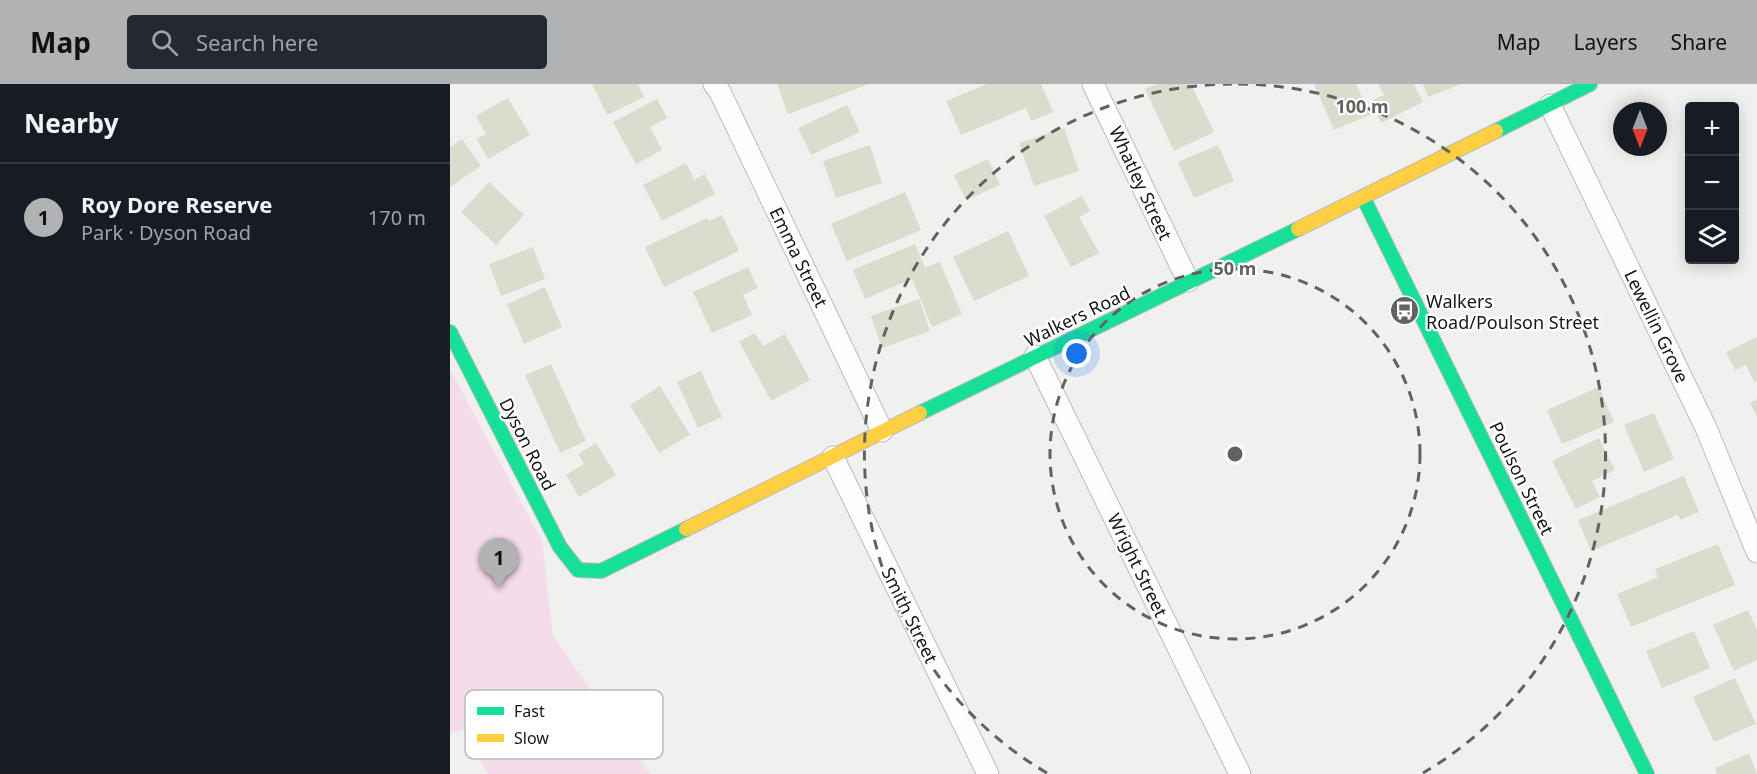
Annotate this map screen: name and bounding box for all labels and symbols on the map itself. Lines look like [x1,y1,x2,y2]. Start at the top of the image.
text: 100 m [1335,94,1389,118]
north arrow [1613,102,1667,156]
street label: Whatley Street [1104,122,1178,244]
street label: Emma Street [764,203,834,312]
text: 50 m [1214,256,1256,280]
street label: Lewellin Grove [1619,265,1695,387]
street label: Walkers Road [1020,280,1134,352]
place label: Walkers Road/Poulson Street [1426,289,1600,334]
bus stop icon: Walkers Road/Poulson Street [1389,295,1421,327]
your location [1062,339,1091,368]
street label: Dyson Road [494,394,562,494]
street label: Poulson Street [1484,417,1560,539]
centre of rings [1225,444,1245,464]
street label: Wright Street [1103,509,1174,621]
pin: 1 [479,538,518,588]
street label: Smith Street [876,563,944,667]
legend [465,690,663,759]
text: Fast [514,700,545,722]
text: Slow [514,727,549,749]

